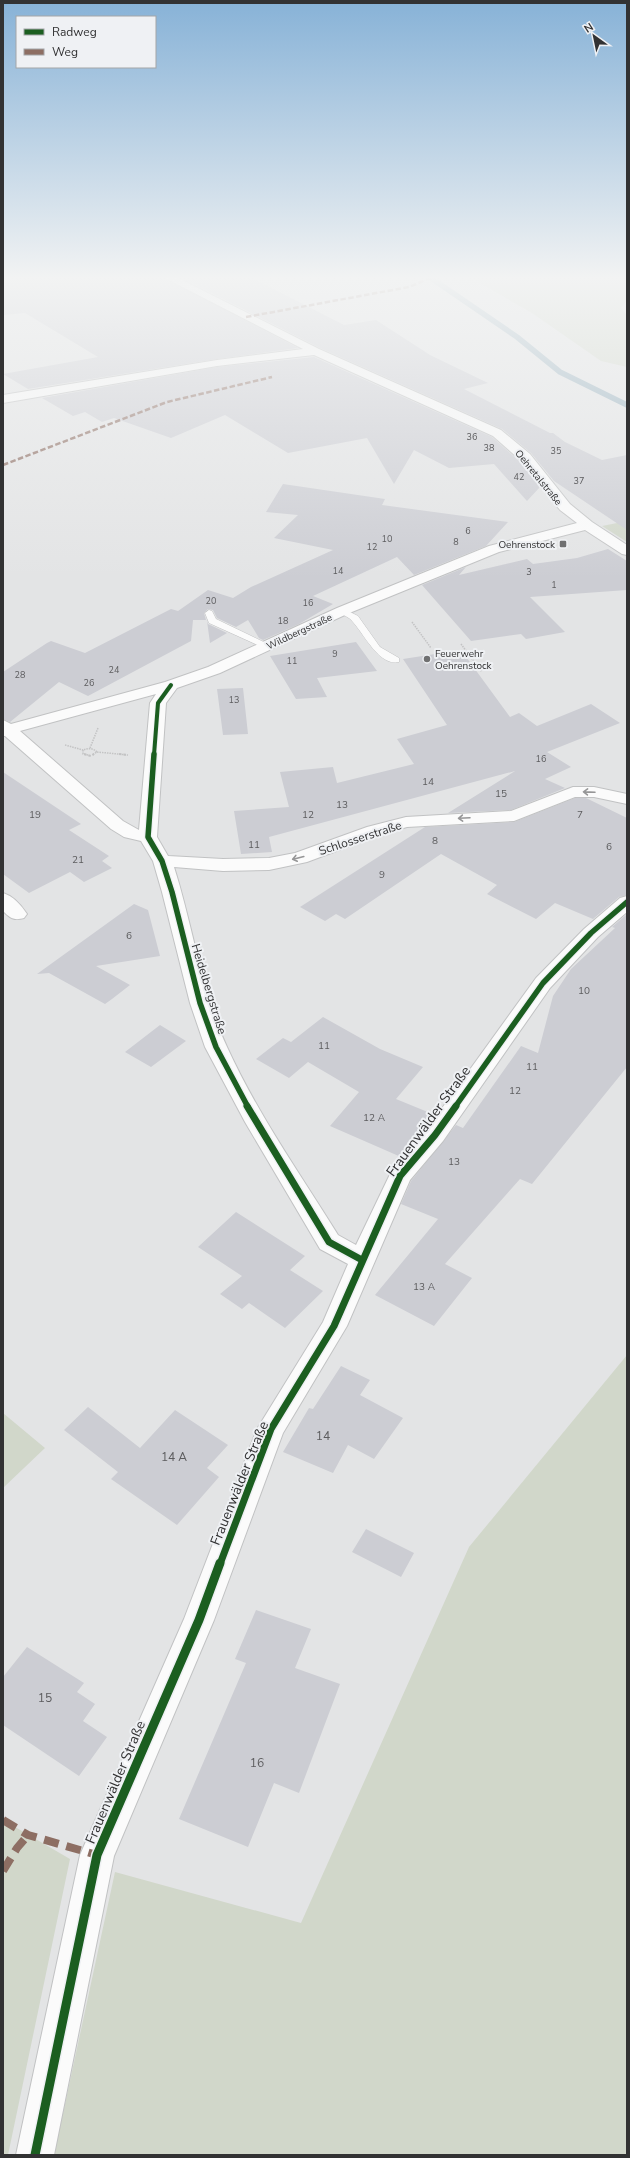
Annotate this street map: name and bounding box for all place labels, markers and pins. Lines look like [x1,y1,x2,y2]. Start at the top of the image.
place label: Oehrenstock [498,538,556,552]
marker: Oehrenstock [558,539,568,549]
place label: Feuerwehr Oehrenstock [435,647,493,673]
marker: Feuerwehr Oehrenstock [422,654,432,664]

